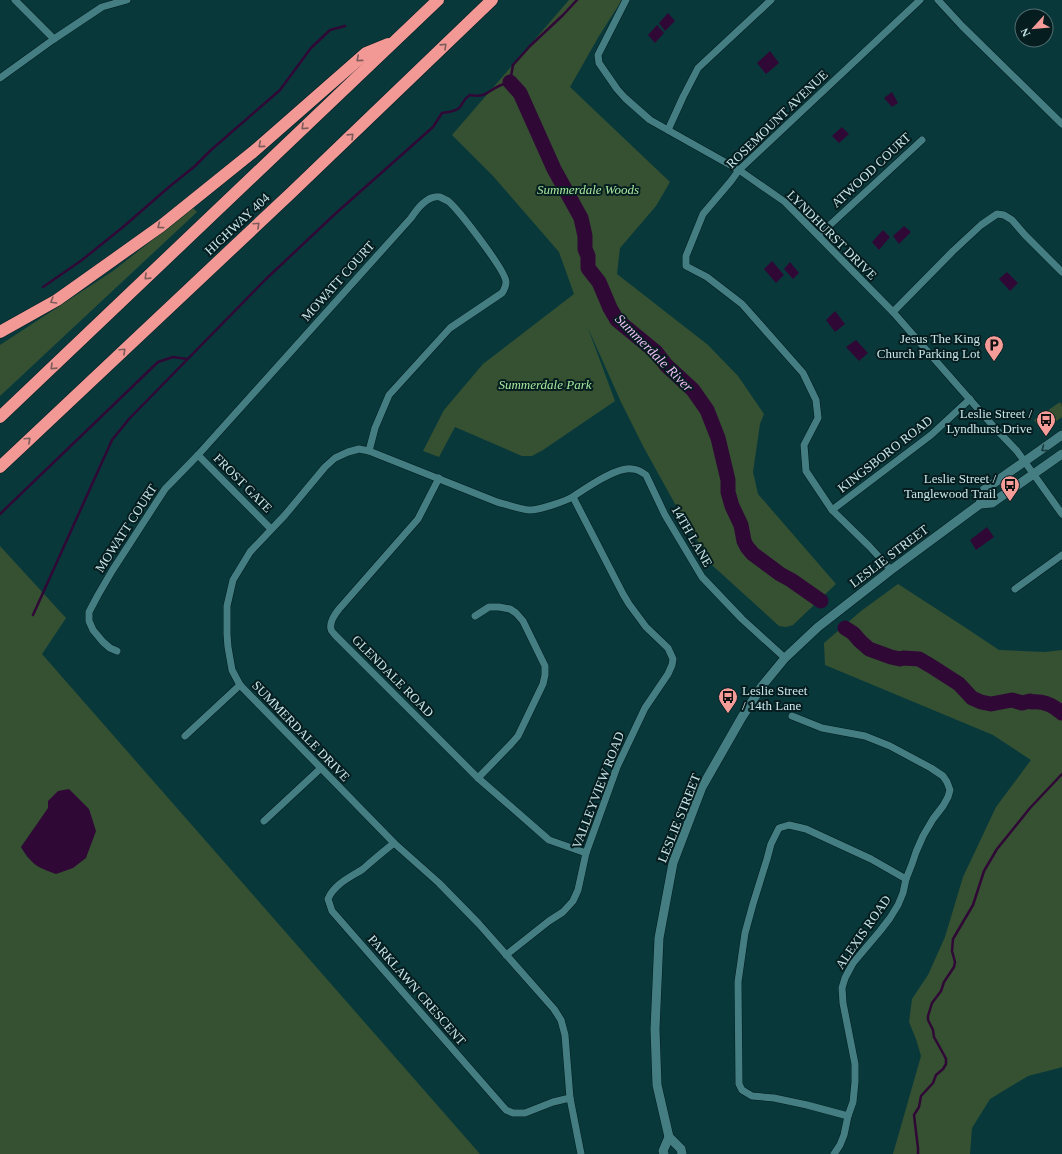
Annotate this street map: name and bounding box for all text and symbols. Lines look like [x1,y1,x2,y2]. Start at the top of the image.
north arrow [1014,8,1054,48]
text: N [1018,26,1032,39]
one-way arrow [439,43,447,50]
one-way arrow [356,55,363,62]
street label: ROSEMOUNT AVENUE [723,67,831,171]
one-way arrow [302,122,309,129]
street label: ATWOOD COURT [828,129,914,211]
one-way arrow [346,133,354,141]
one-way arrow [258,140,266,148]
park label: Summerdale Woods [537,182,639,197]
street label: LYNDHURST DRIVE [784,187,880,283]
street label: HIGHWAY 404 [201,190,273,258]
one-way arrow [157,222,164,229]
one-way arrow [252,223,260,230]
street label: MOWATT COURT [298,238,378,324]
one-way arrow [144,272,152,280]
one-way arrow [50,297,57,304]
water label: Summerdale River [612,311,696,395]
place label: Jesus The King Church Parking Lot [877,331,980,361]
parking icon: Jesus The King Church Parking Lot [983,334,1005,362]
one-way arrow [118,348,126,356]
one-way arrow [50,362,58,370]
park label: Summerdale Park [498,377,592,392]
place label: Leslie Street / Lyndhurst Drive [946,406,1032,436]
bus stop icon: Leslie Street / Lyndhurst Drive [1035,409,1057,437]
street label: KINGSBORO ROAD [835,412,935,496]
one-way arrow [24,438,31,445]
one-way arrow [1041,444,1048,451]
street label: FROST GATE [211,451,275,515]
place label: Leslie Street / Tanglewood Trail [904,471,996,501]
bus stop icon: Leslie Street / Tanglewood Trail [999,474,1021,502]
street label: MOWATT COURT [92,481,160,575]
street label: 14TH LANE [668,503,716,569]
street label: LESLIE STREET [847,522,931,590]
street label: GLENDALE ROAD [349,632,437,720]
street label: SUMMERDALE DRIVE [249,678,353,784]
place label: Leslie Street / 14th Lane [742,683,808,713]
bus stop icon: Leslie Street / 14th Lane [717,686,739,714]
street label: VALLEYVIEW ROAD [569,729,627,851]
street label: LESLIE STREET [654,771,704,865]
street label: ALEXIS ROAD [832,892,894,972]
street label: PARKLAWN CRESCENT [365,932,469,1048]

